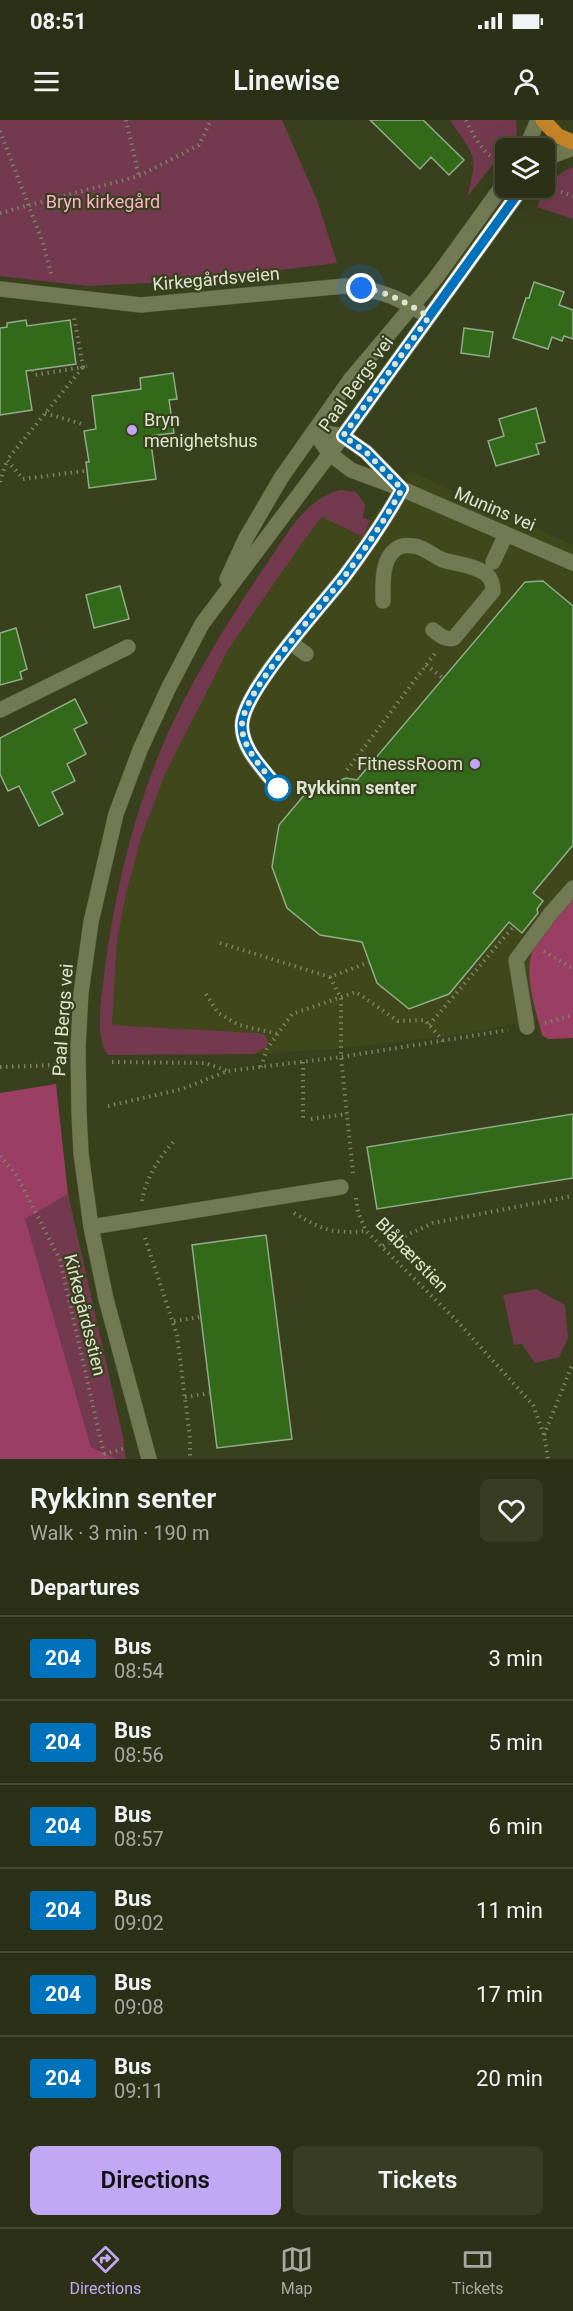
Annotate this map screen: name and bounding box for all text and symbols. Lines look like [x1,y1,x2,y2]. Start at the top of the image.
text: 08:51 [30,9,87,34]
icon: menu [30,65,63,98]
text: Linewise [233,65,340,97]
icon: person [510,65,543,98]
map controls [495,138,555,198]
button: layers [495,138,555,198]
park label: Bryn kirkegård [46,191,160,212]
street label: Kirkegårdsveien [152,262,280,295]
your location [346,273,376,303]
street label: Paal Bergs vei [314,332,397,435]
place label: Bryn menighetshus [144,409,258,451]
marker: Bryn menighetshus [125,423,139,437]
street label: Munins vei [451,482,539,535]
place label: FitnessRoom [357,753,463,774]
marker: FitnessRoom [468,757,482,771]
marker: Rykkinn senter [265,775,291,801]
place label: Rykkinn senter [296,777,417,798]
street label: Paal Bergs vei [48,963,77,1077]
street label: Blåbærstien [372,1213,453,1296]
street label: Kirkegårdsstien [60,1252,111,1378]
button: heart [480,1479,543,1542]
text: Rykkinn senter [30,1482,216,1515]
text: Walk · 3 min · 190 m [30,1521,209,1545]
text: Departures [30,1575,140,1600]
text: Bus [114,1634,152,1659]
text: 204 [45,1646,81,1670]
text: 3 min [488,1646,543,1671]
text: 08:54 [114,1659,164,1683]
text: Bus [114,1718,152,1743]
text: 204 [45,1730,81,1754]
text: 5 min [488,1730,543,1755]
text: 08:56 [114,1743,164,1767]
text: Bus [114,1802,152,1827]
text: 204 [45,1814,81,1838]
text: 6 min [488,1814,543,1839]
text: 08:57 [114,1827,164,1851]
text: Bus [114,1886,152,1911]
text: 204 [45,1898,81,1922]
text: 11 min [476,1898,543,1923]
text: 09:02 [114,1911,164,1935]
text: Bus [114,1970,152,1995]
text: 204 [45,1982,81,2006]
text: 17 min [476,1982,543,2007]
text: 09:08 [114,1995,164,2019]
text: Bus [114,2054,152,2079]
text: 204 [45,2066,81,2090]
text: 20 min [476,2066,543,2091]
text: 09:11 [114,2079,164,2103]
button: Directions [30,2146,281,2215]
button: Tickets [293,2146,543,2215]
tab: Directions [69,2243,141,2298]
tab: Map [280,2243,313,2298]
tab: Tickets [452,2243,504,2298]

